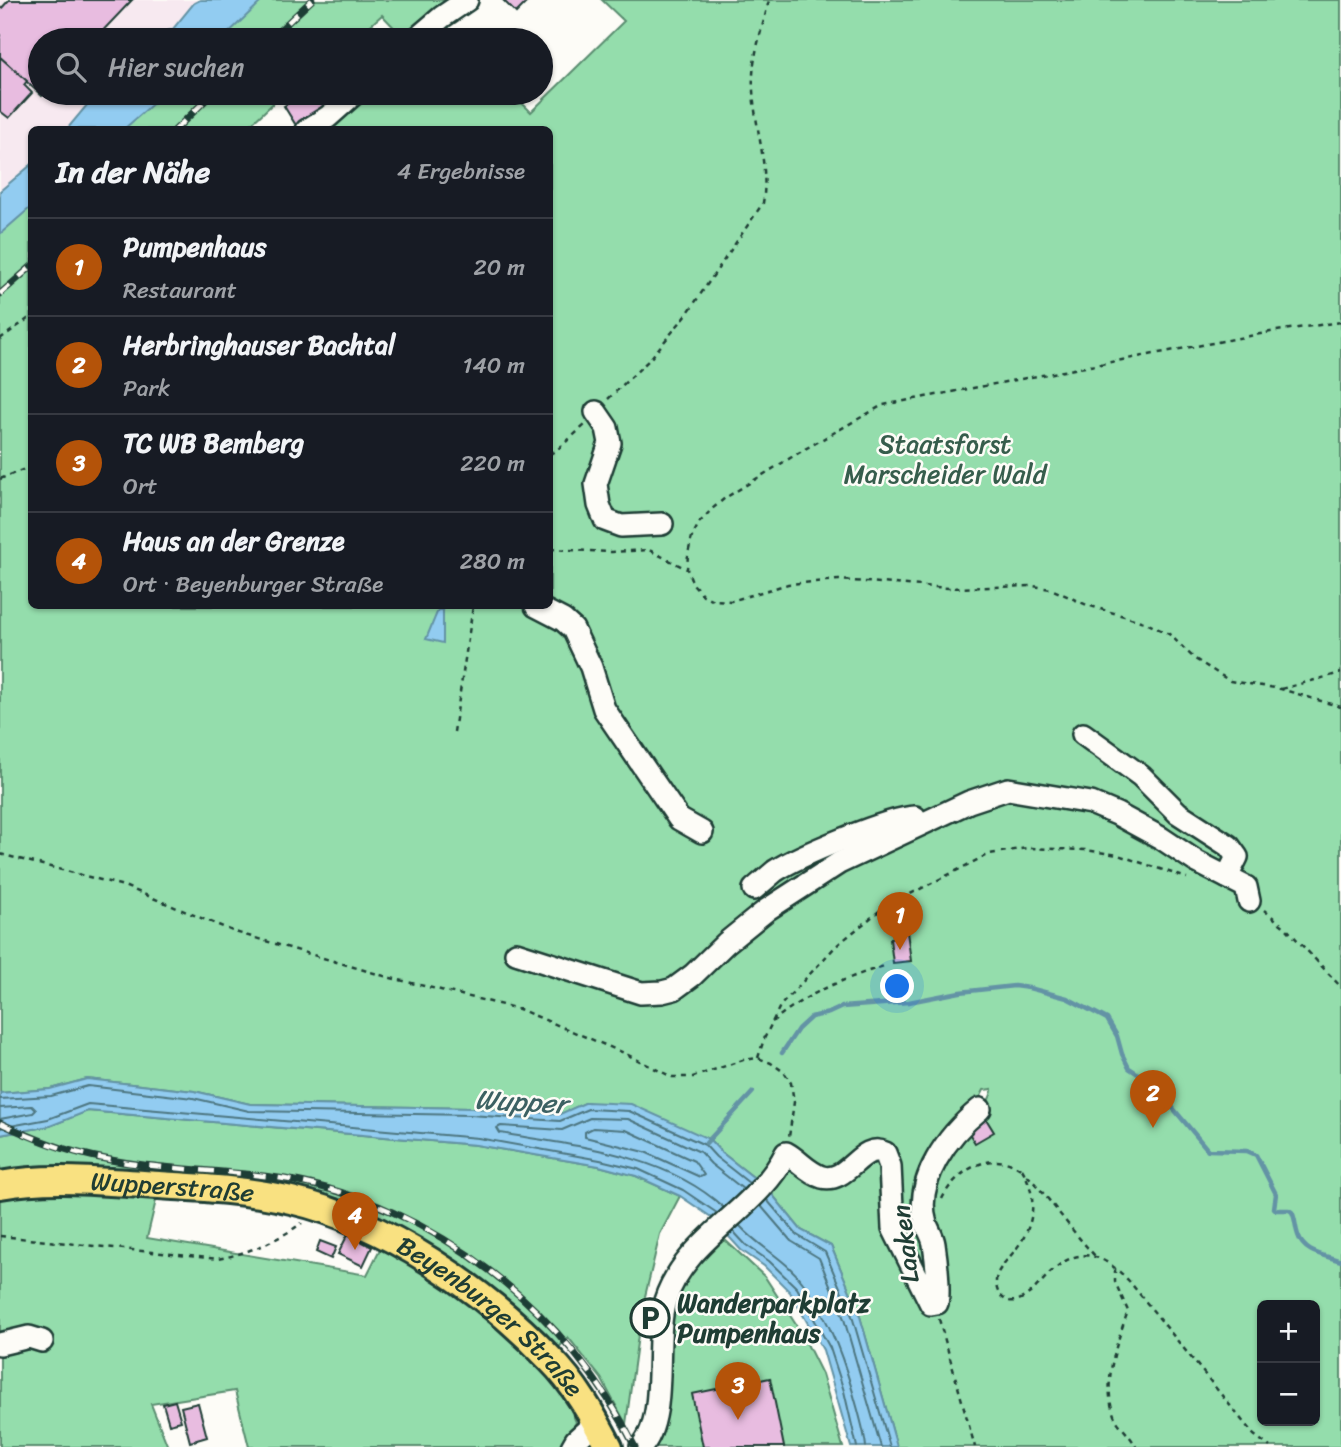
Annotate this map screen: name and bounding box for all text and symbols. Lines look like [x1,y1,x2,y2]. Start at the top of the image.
search box [28,28,553,105]
text: Hier suchen [108,44,244,90]
icon: search [52,48,90,86]
text: In der Nähe [56,145,210,199]
text: 4 Ergebnisse [397,151,525,192]
text: Pumpenhaus [123,224,266,270]
text: 1 [74,247,84,288]
text: 20 m [474,247,525,288]
text: Restaurant [123,270,237,311]
text: Herbringhauser Bachtal [123,322,396,368]
text: 2 [72,345,86,386]
text: 140 m [463,345,525,386]
text: Park [123,368,170,409]
text: TC WB Bemberg [123,420,304,466]
park label: Staatsforst Marscheider Wald [844,421,1049,497]
text: 3 [73,443,85,484]
text: 220 m [460,443,525,484]
text: Ort [123,466,157,507]
text: Haus an der Grenze [123,518,345,564]
text: 4 [72,541,86,582]
text: 280 m [460,541,525,582]
text: Ort · Beyenburger Straße [123,564,383,605]
pin: 1 [877,892,923,950]
your location [880,969,914,1003]
pin: 2 [1130,1070,1176,1128]
water label: Wupper [474,1075,573,1129]
street label: Wupperstraße [89,1158,257,1216]
pin: 4 [332,1192,378,1250]
street label: Laaken [877,1202,933,1286]
street label: Beyenburger Straße [388,1223,597,1407]
place label: Wanderparkplatz Pumpenhaus [677,1280,872,1356]
parking icon: Wanderparkplatz Pumpenhaus [629,1297,671,1339]
map controls [1257,1300,1320,1426]
button: + [1257,1300,1320,1363]
pin: 3 [715,1362,761,1420]
button: − [1257,1363,1320,1426]

